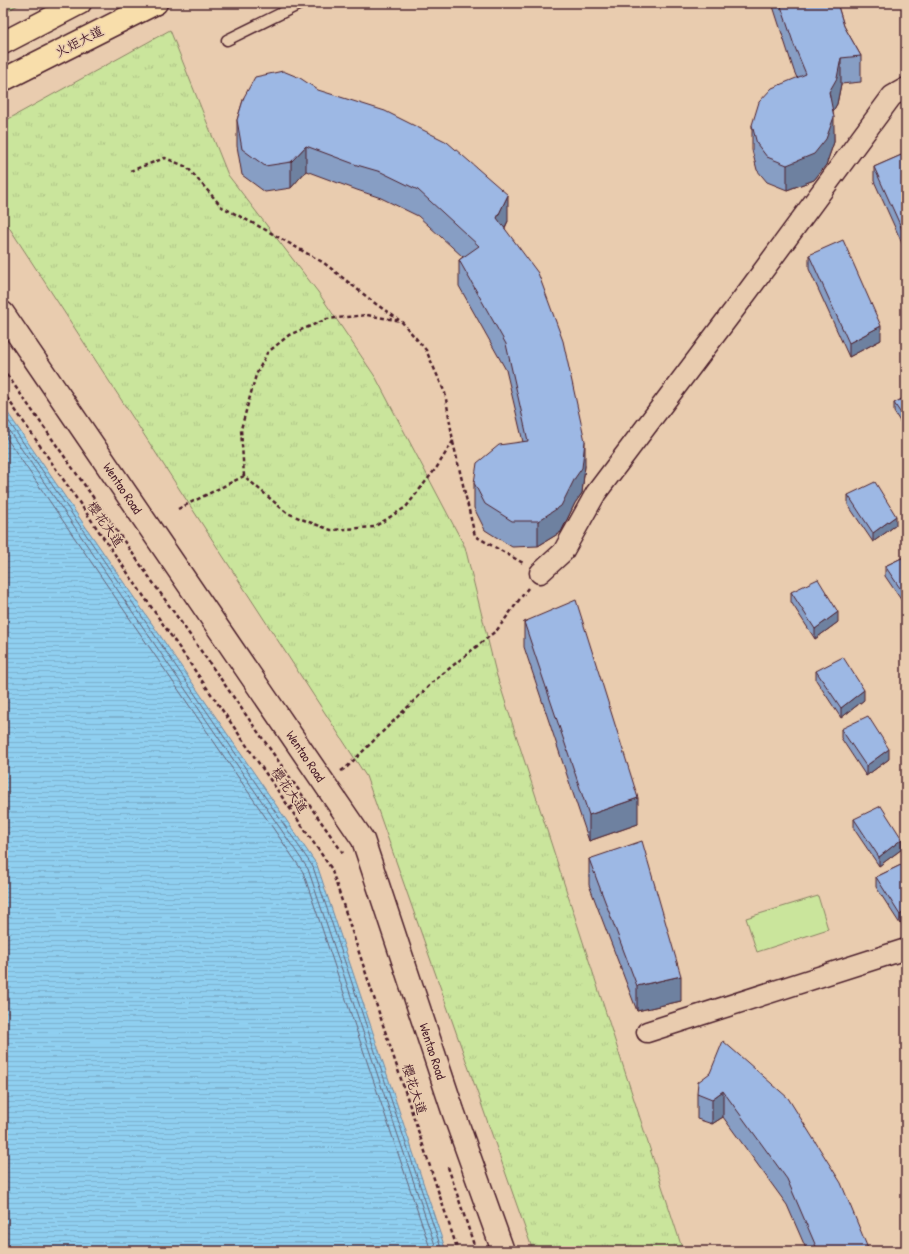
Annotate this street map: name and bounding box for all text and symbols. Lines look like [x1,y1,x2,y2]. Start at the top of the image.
street label: 火炬大道 [52,21,106,61]
street label: Wentao Road [99,459,147,517]
street label: 樱花大道 [84,498,128,550]
street label: Wentao Road [282,727,330,785]
street label: 樱花大道 [268,764,312,816]
street label: Wentao Road [415,1021,451,1081]
street label: 樱花大道 [398,1061,432,1117]

